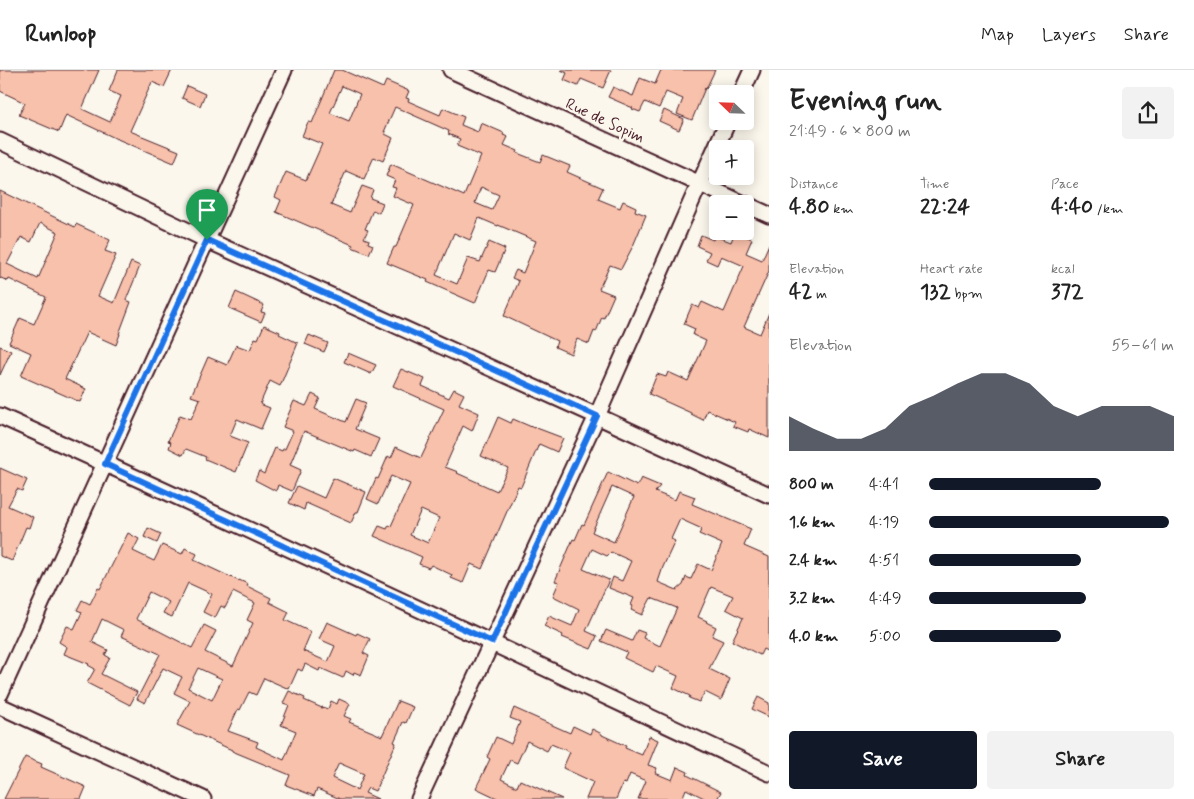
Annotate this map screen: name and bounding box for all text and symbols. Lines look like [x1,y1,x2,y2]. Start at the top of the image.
text: Runloop [25,19,97,50]
text: Map [981,23,1014,47]
text: Layers [1042,23,1096,47]
text: Share [1124,23,1169,47]
text: Evening run [789,83,942,120]
north arrow [709,85,754,130]
map controls [709,85,754,240]
button: share [1122,87,1174,139]
street label: Rue de Sopim [562,94,648,148]
text: 21:49 · 6 × 800 m [789,121,911,142]
button: + [709,140,754,185]
text: Distance [789,175,838,193]
text: Time [920,175,949,193]
text: Pace [1051,175,1079,193]
pin [186,189,228,240]
text: 4.80 [789,193,829,221]
text: 22:24 [920,193,970,221]
text: 4:40 [1051,193,1093,221]
button: − [709,195,754,240]
icon: arrive [193,196,221,224]
text: km [829,200,854,218]
text: /km [1093,200,1123,218]
text: Elevation [789,260,844,278]
text: Heart rate [920,260,983,278]
text: kcal [1051,260,1075,278]
text: 42 [789,278,812,306]
text: 132 [920,278,951,306]
text: 372 [1051,278,1084,306]
text: m [812,285,827,303]
text: bpm [951,285,983,303]
text: Elevation [789,335,852,356]
text: 55–61 m [1111,335,1174,356]
text: 800 m [789,474,834,495]
text: 4:41 [869,474,899,495]
text: 1.6 km [789,512,835,533]
text: 4:19 [869,512,899,533]
text: 2.4 km [789,550,837,571]
text: 4:51 [869,550,899,571]
text: 3.2 km [789,588,835,609]
text: 4:49 [869,588,901,609]
text: 4.0 km [789,626,838,647]
text: 5:00 [869,626,901,647]
button: Save [789,731,977,789]
button: Share [987,731,1174,789]

